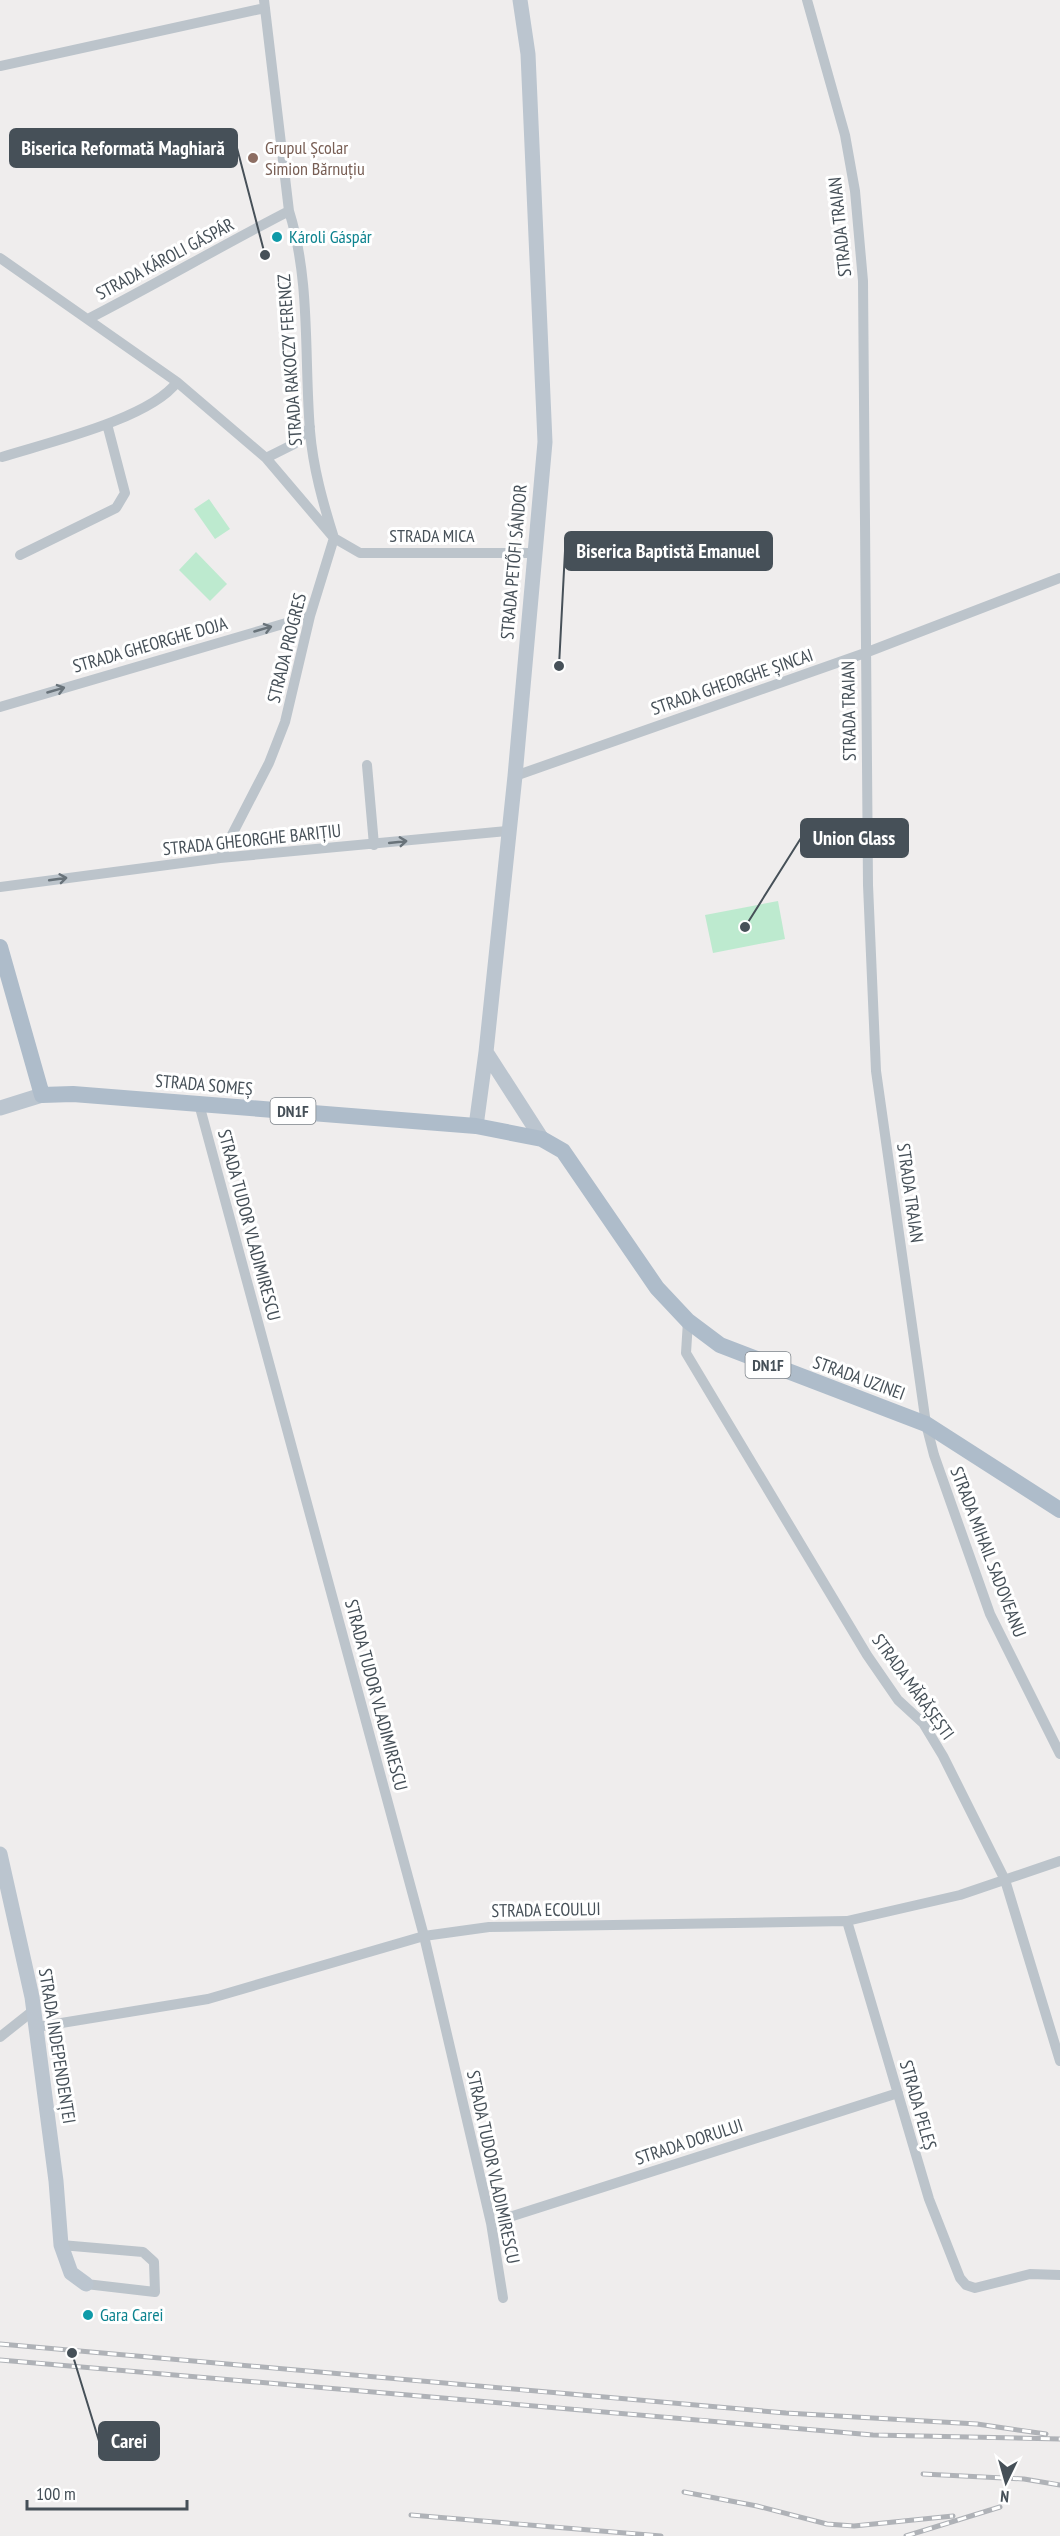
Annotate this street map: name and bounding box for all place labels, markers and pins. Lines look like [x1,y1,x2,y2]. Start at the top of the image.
callout: Biserica Reformată Maghiară [10,129,237,167]
place label: Grupul Școlar Simion Bărnuțiu [265,136,365,180]
marker: Grupul Școlar Simion Bărnuțiu [246,151,260,165]
place label: Károli Gáspár [289,225,372,248]
marker: Károli Gáspár [270,230,284,244]
callout: Biserica Baptistă Emanuel [565,532,772,570]
callout: Union Glass [801,819,908,857]
place label: Gara Carei [100,2303,164,2326]
marker: Gara Carei [81,2308,95,2322]
callout: Carei [99,2422,159,2460]

